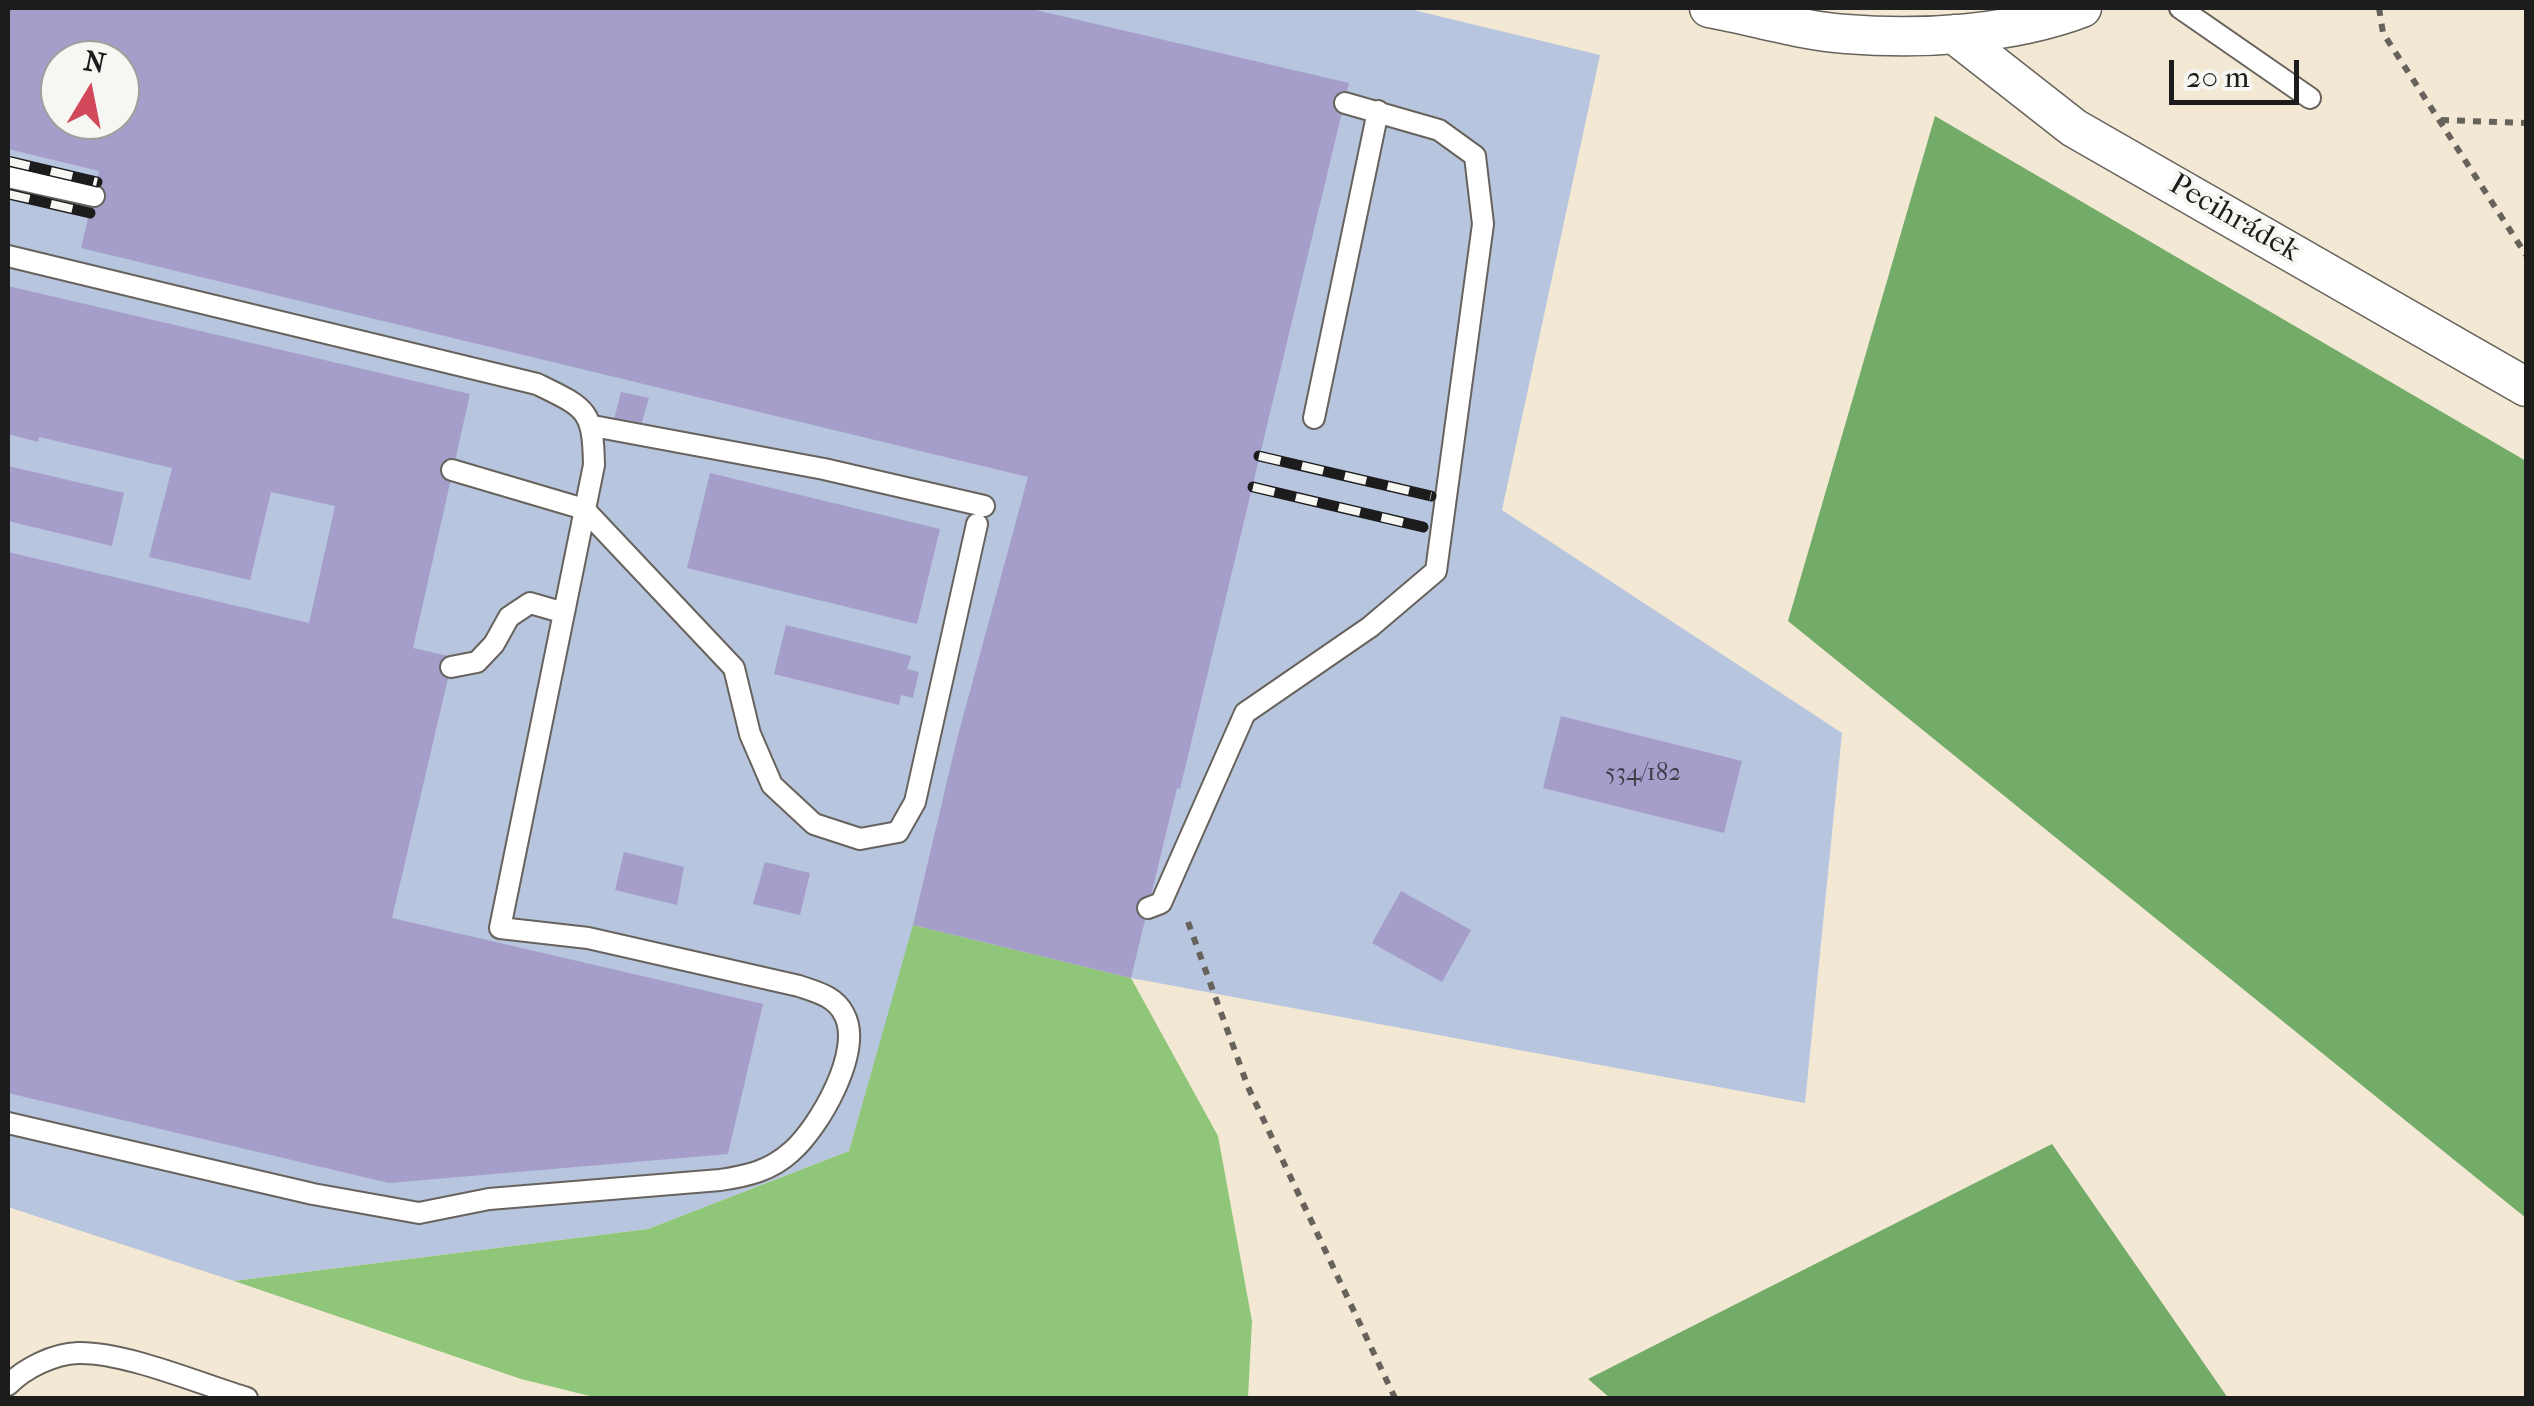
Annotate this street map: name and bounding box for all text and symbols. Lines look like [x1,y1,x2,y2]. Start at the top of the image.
north arrow [40,40,140,140]
scale bar [2174,40,2304,102]
text: N [82,44,108,80]
text: 20 m [2186,60,2249,95]
street label: Pecihrádek [2162,167,2306,271]
house number: 534/182 [1605,759,1681,789]

